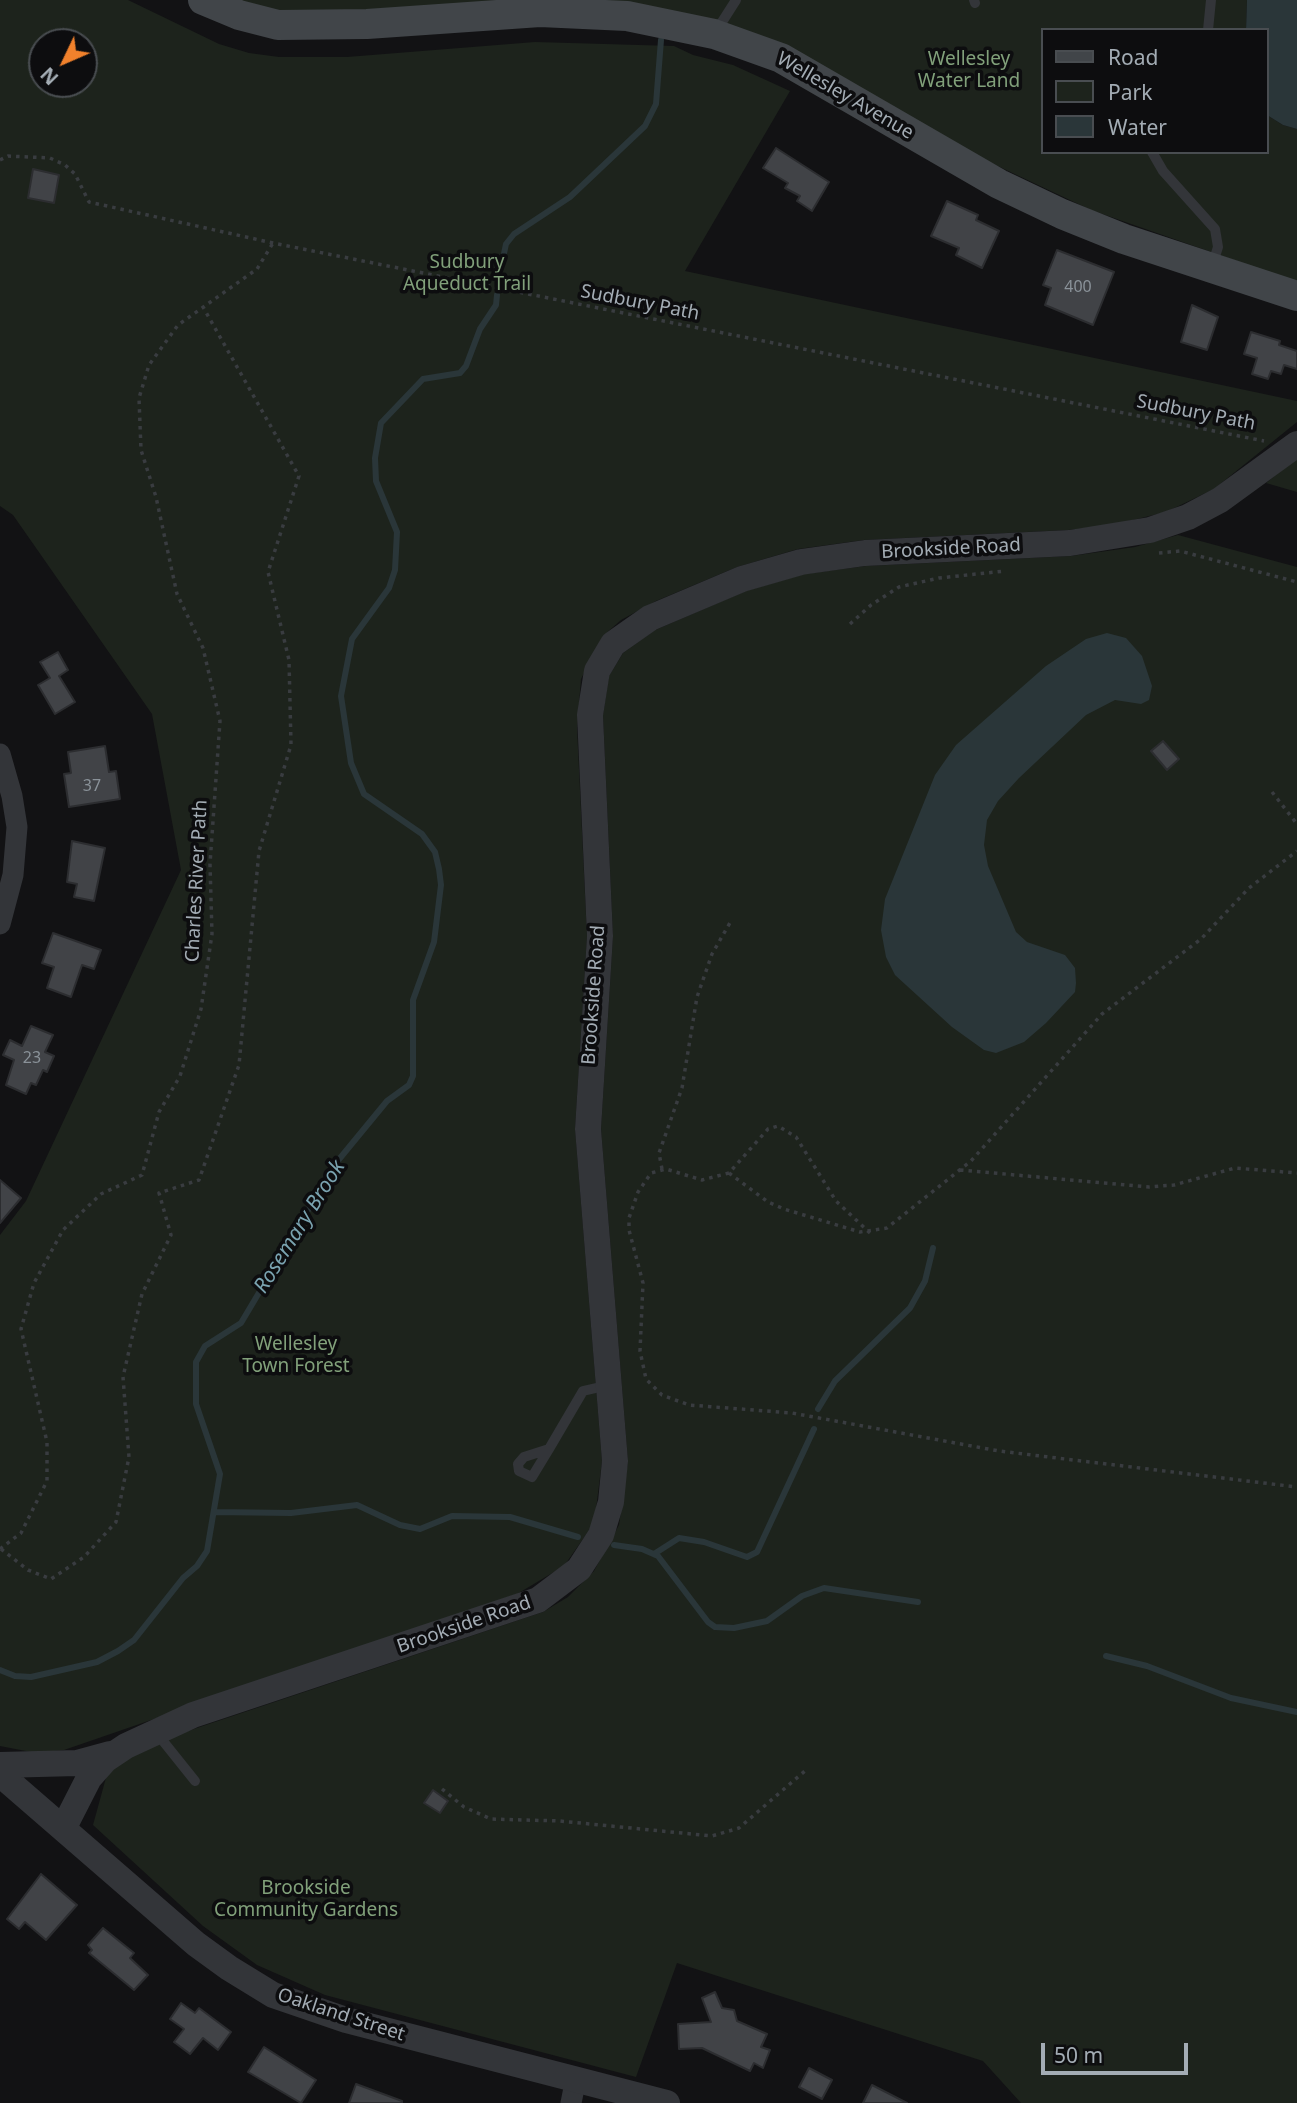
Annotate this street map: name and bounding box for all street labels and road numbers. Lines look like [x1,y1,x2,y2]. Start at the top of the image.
street label: Wellesley Avenue [773,48,917,144]
street label: Sudbury Path [579,280,701,326]
street label: Sudbury Path [1135,390,1257,436]
street label: Brookside Road [881,534,1021,564]
street label: Charles River Path [181,799,213,963]
street label: Brookside Road [578,924,610,1066]
street label: Brookside Road [394,1591,534,1659]
street label: Oakland Street [274,1984,408,2046]

